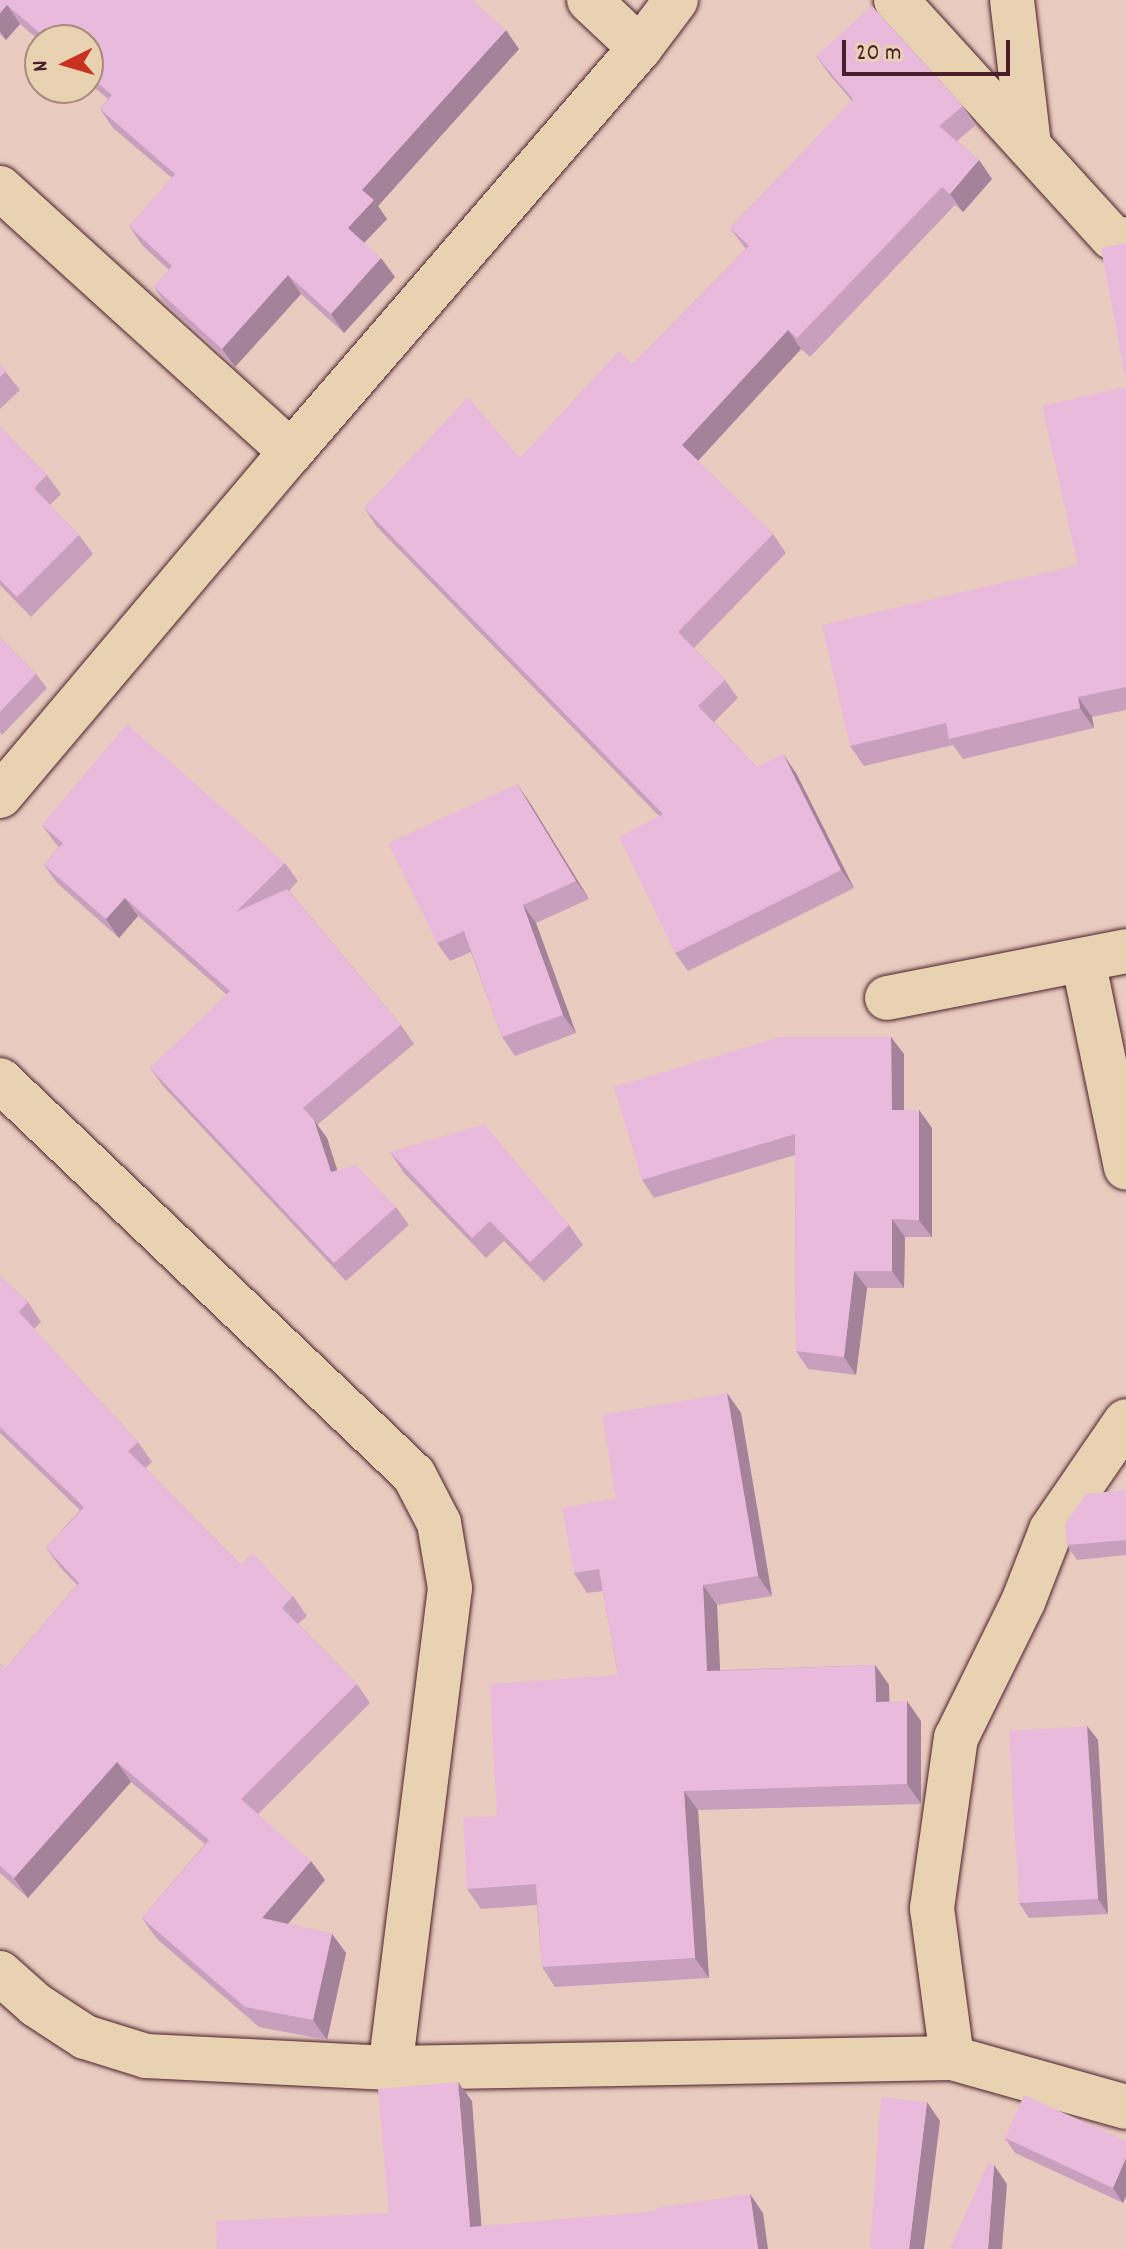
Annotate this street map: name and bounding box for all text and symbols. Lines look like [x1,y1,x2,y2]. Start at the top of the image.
north arrow [24,24,104,104]
scale bar [846,24,1014,74]
text: 20 m [856,37,902,71]
text: N [26,59,58,73]

